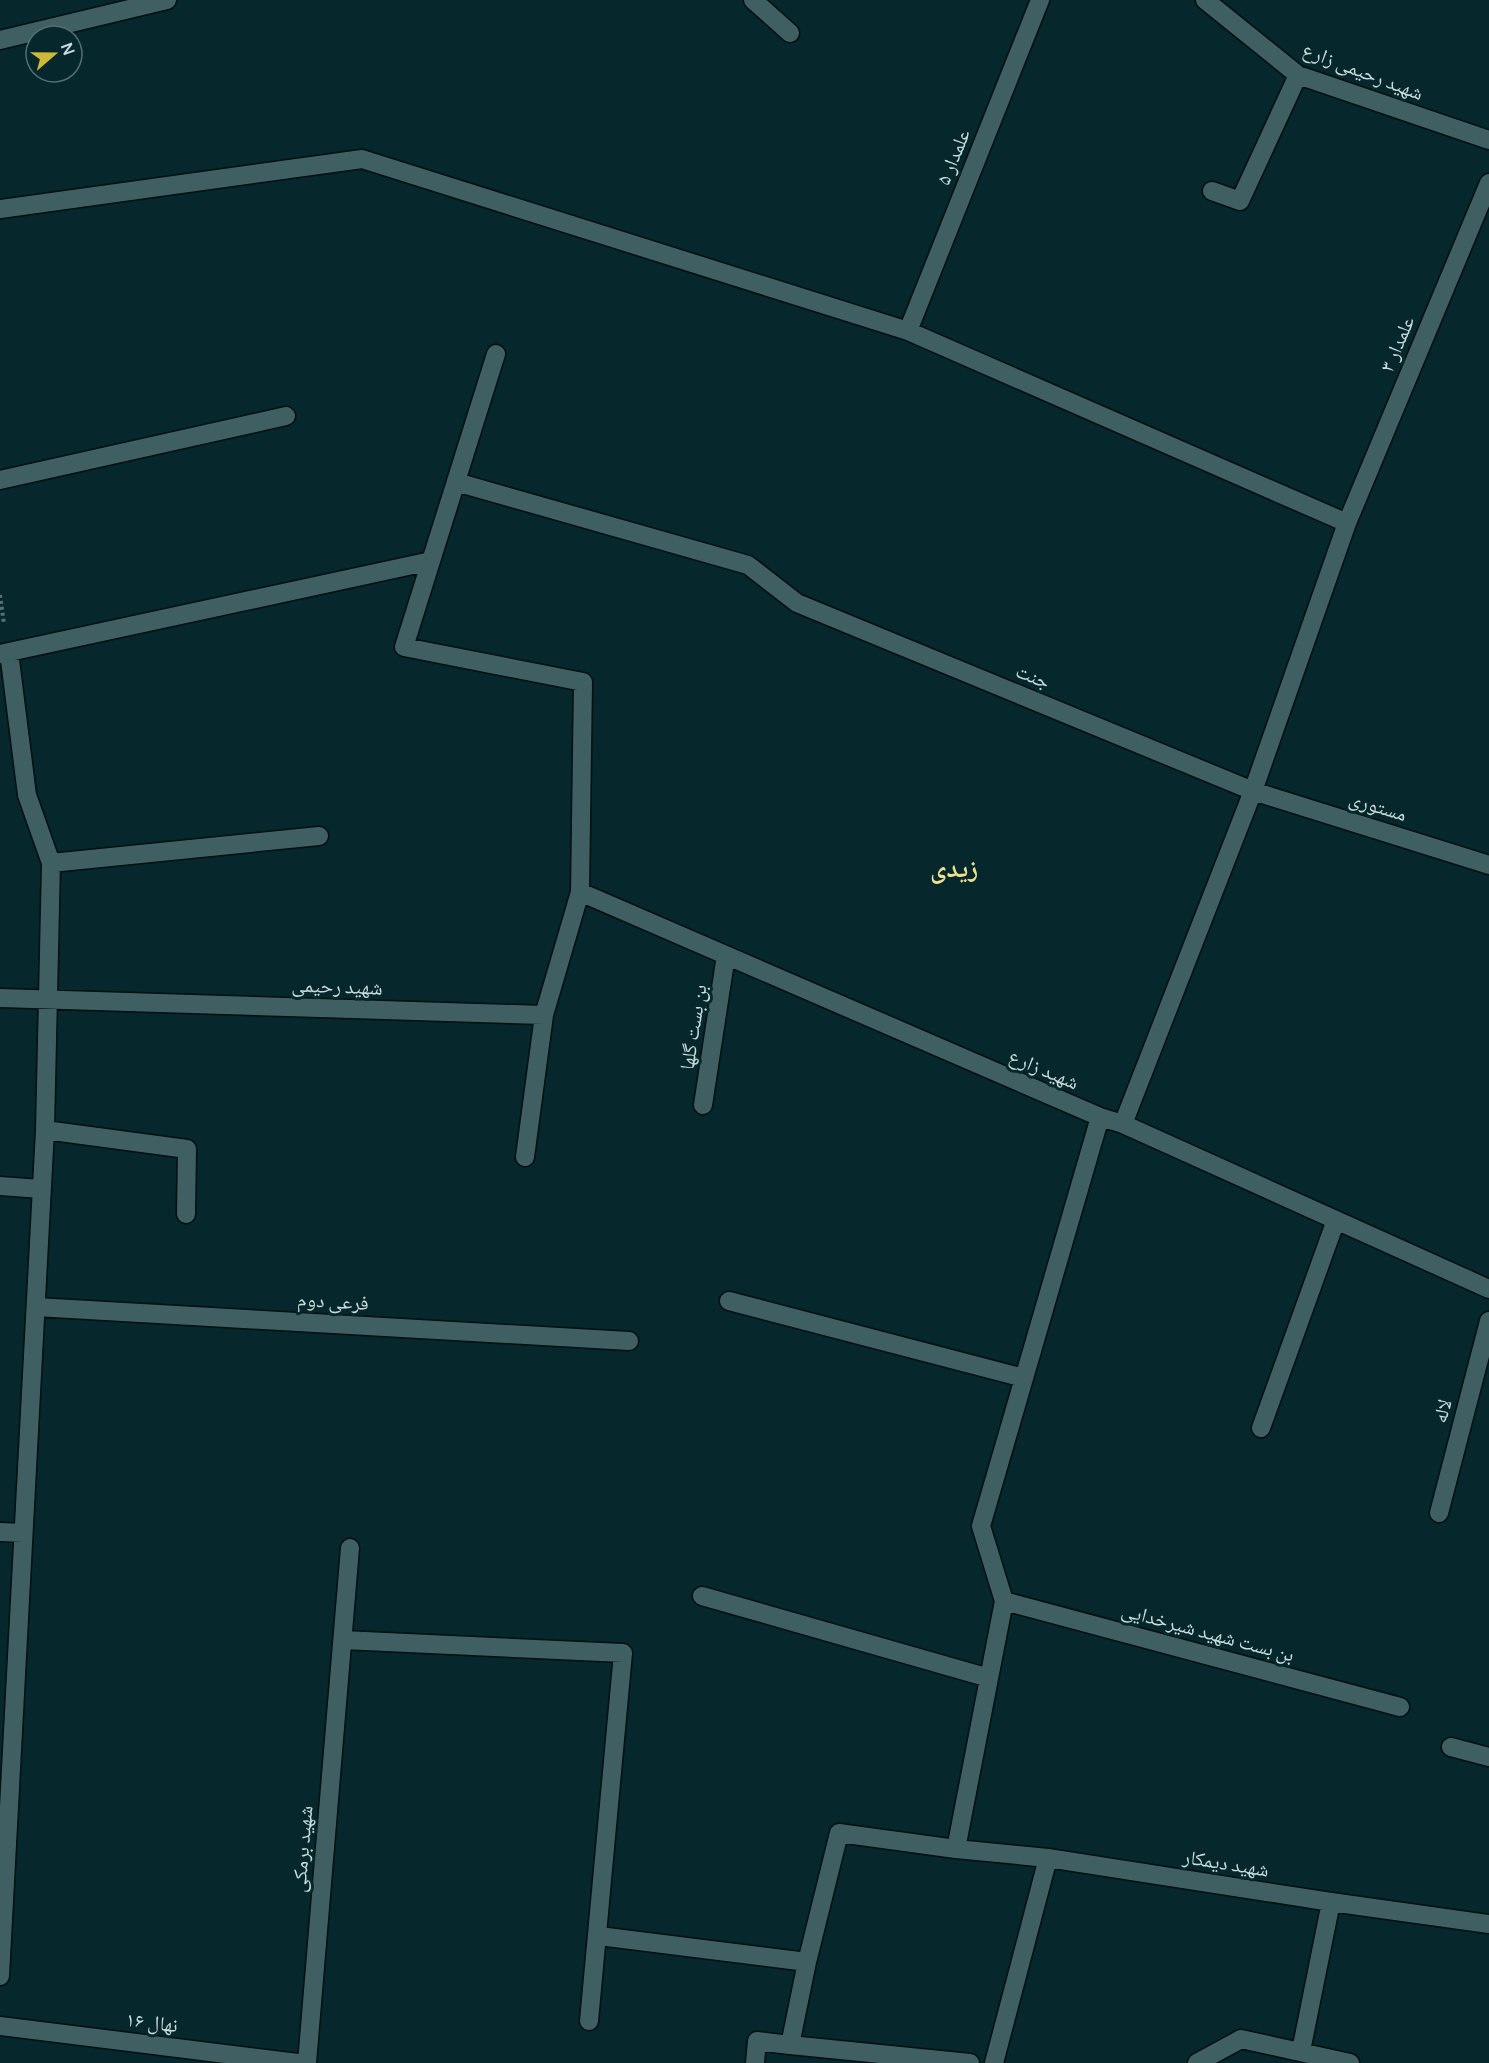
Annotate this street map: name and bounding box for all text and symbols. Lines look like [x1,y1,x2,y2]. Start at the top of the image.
north arrow [24,24,84,84]
street label: شهید رحیمی زارع [1299,35,1427,106]
text: N [56,40,80,58]
street label: علمدار ۵ [929,125,976,189]
street label: علمدار ۳ [1373,312,1420,376]
street label: جنت [1012,656,1055,695]
street label: مستوری [1346,784,1410,827]
district label: زیدی [930,849,978,885]
street label: شهید رحیمی [291,970,383,1001]
street label: بن بست گلها [672,982,713,1072]
street label: شهید زارع [1005,1042,1083,1095]
street label: فرعی دوم [296,1285,370,1317]
street label: لاله [1425,1396,1458,1426]
street label: بن بست شهید شیرخدایی [1119,1595,1297,1668]
street label: شهید برمکی [284,1804,319,1894]
street label: شهید دیمکار [1180,1842,1271,1883]
street label: نهال ۱۶ [125,2005,180,2038]

